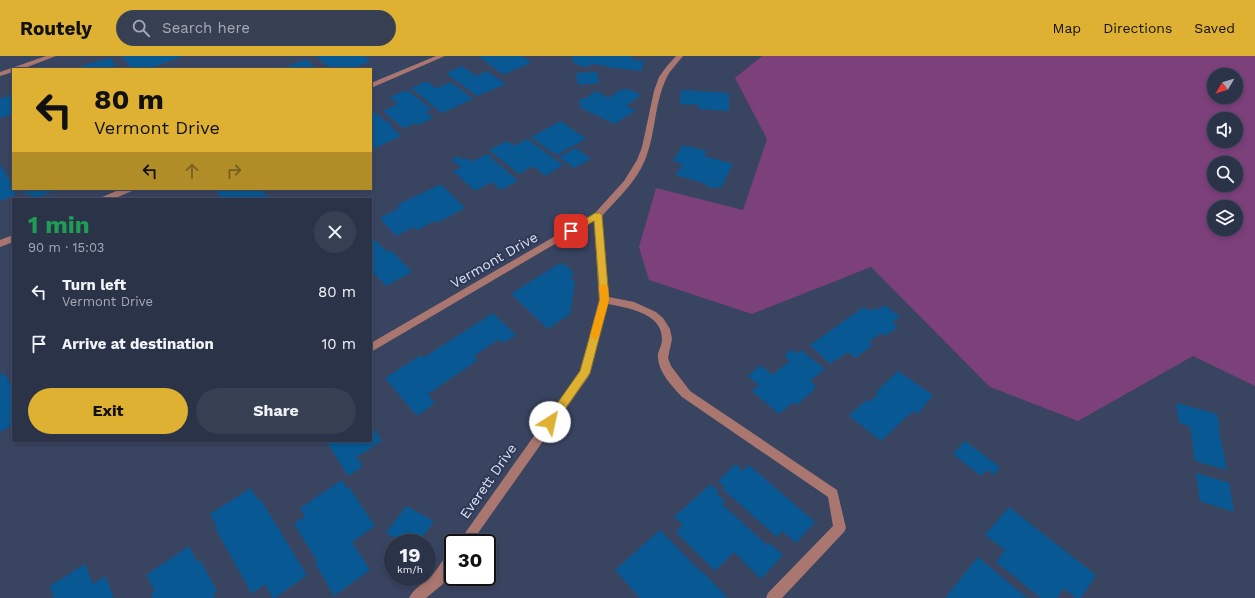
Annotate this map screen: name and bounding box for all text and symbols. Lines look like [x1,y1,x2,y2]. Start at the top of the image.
search box [116,10,396,46]
text: Routely [20,17,92,40]
icon: search [130,17,152,39]
text: Search here [162,19,250,37]
text: Map [1053,20,1081,36]
text: Directions [1103,20,1172,36]
text: Saved [1194,20,1235,36]
north arrow [1207,68,1243,104]
map controls [1207,68,1243,236]
text: 80 m [94,83,164,116]
icon: left [28,84,80,136]
button: sound [1207,112,1243,148]
text: Vermont Drive [94,117,220,138]
button: search [1207,156,1243,192]
icon: left [139,160,161,182]
icon: ahead [181,160,203,182]
icon: right [223,160,245,182]
button: layers [1207,200,1243,236]
text: 1 min [28,211,90,239]
button: close [314,211,356,253]
pin [554,214,588,248]
icon: arrive [560,220,582,242]
street label: Vermont Drive [448,229,540,291]
text: 90 m · 15:03 [28,240,104,255]
text: Turn left [62,276,126,294]
icon: left [28,281,50,303]
text: 80 m [318,283,356,301]
text: Vermont Drive [62,294,153,309]
icon: arrive [28,333,50,355]
text: Arrive at destination [62,335,214,353]
text: 10 m [321,335,356,353]
button: Exit [28,388,188,434]
button: Share [196,388,356,434]
position arrow [529,401,571,443]
street label: Everett Drive [456,441,520,521]
speed limit sign: 30 [444,534,496,586]
text: 19 [400,543,420,567]
text: km/h [397,564,423,575]

